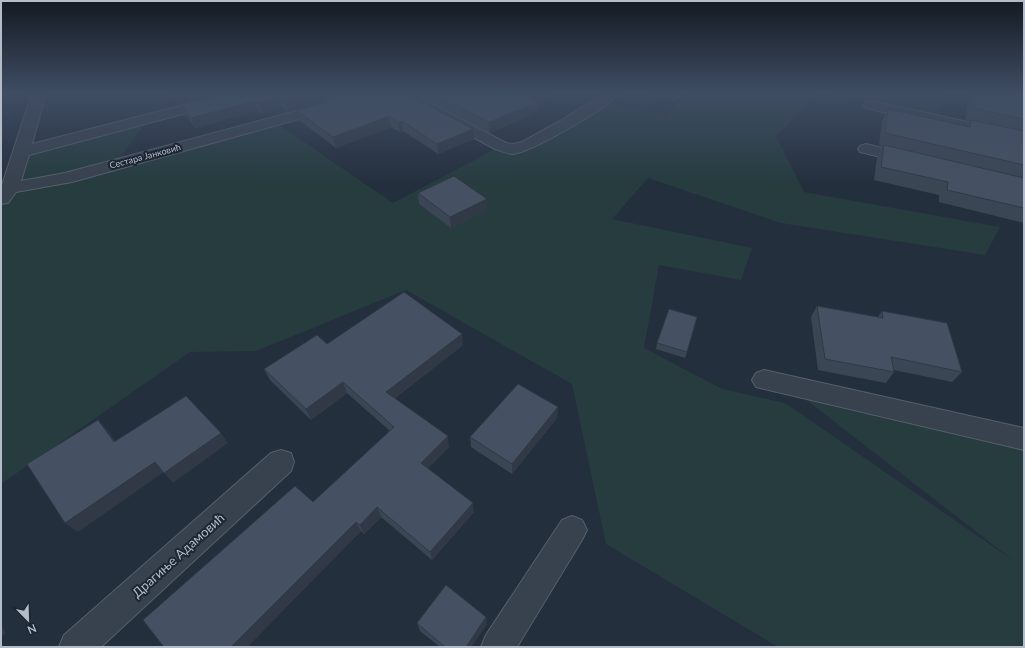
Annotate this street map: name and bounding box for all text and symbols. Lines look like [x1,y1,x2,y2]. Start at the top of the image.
street label: Сестара Јанковић [108,141,182,171]
street label: Драгиње Адамовић [129,509,227,601]
north arrow [8,600,48,640]
text: N [26,622,39,637]

